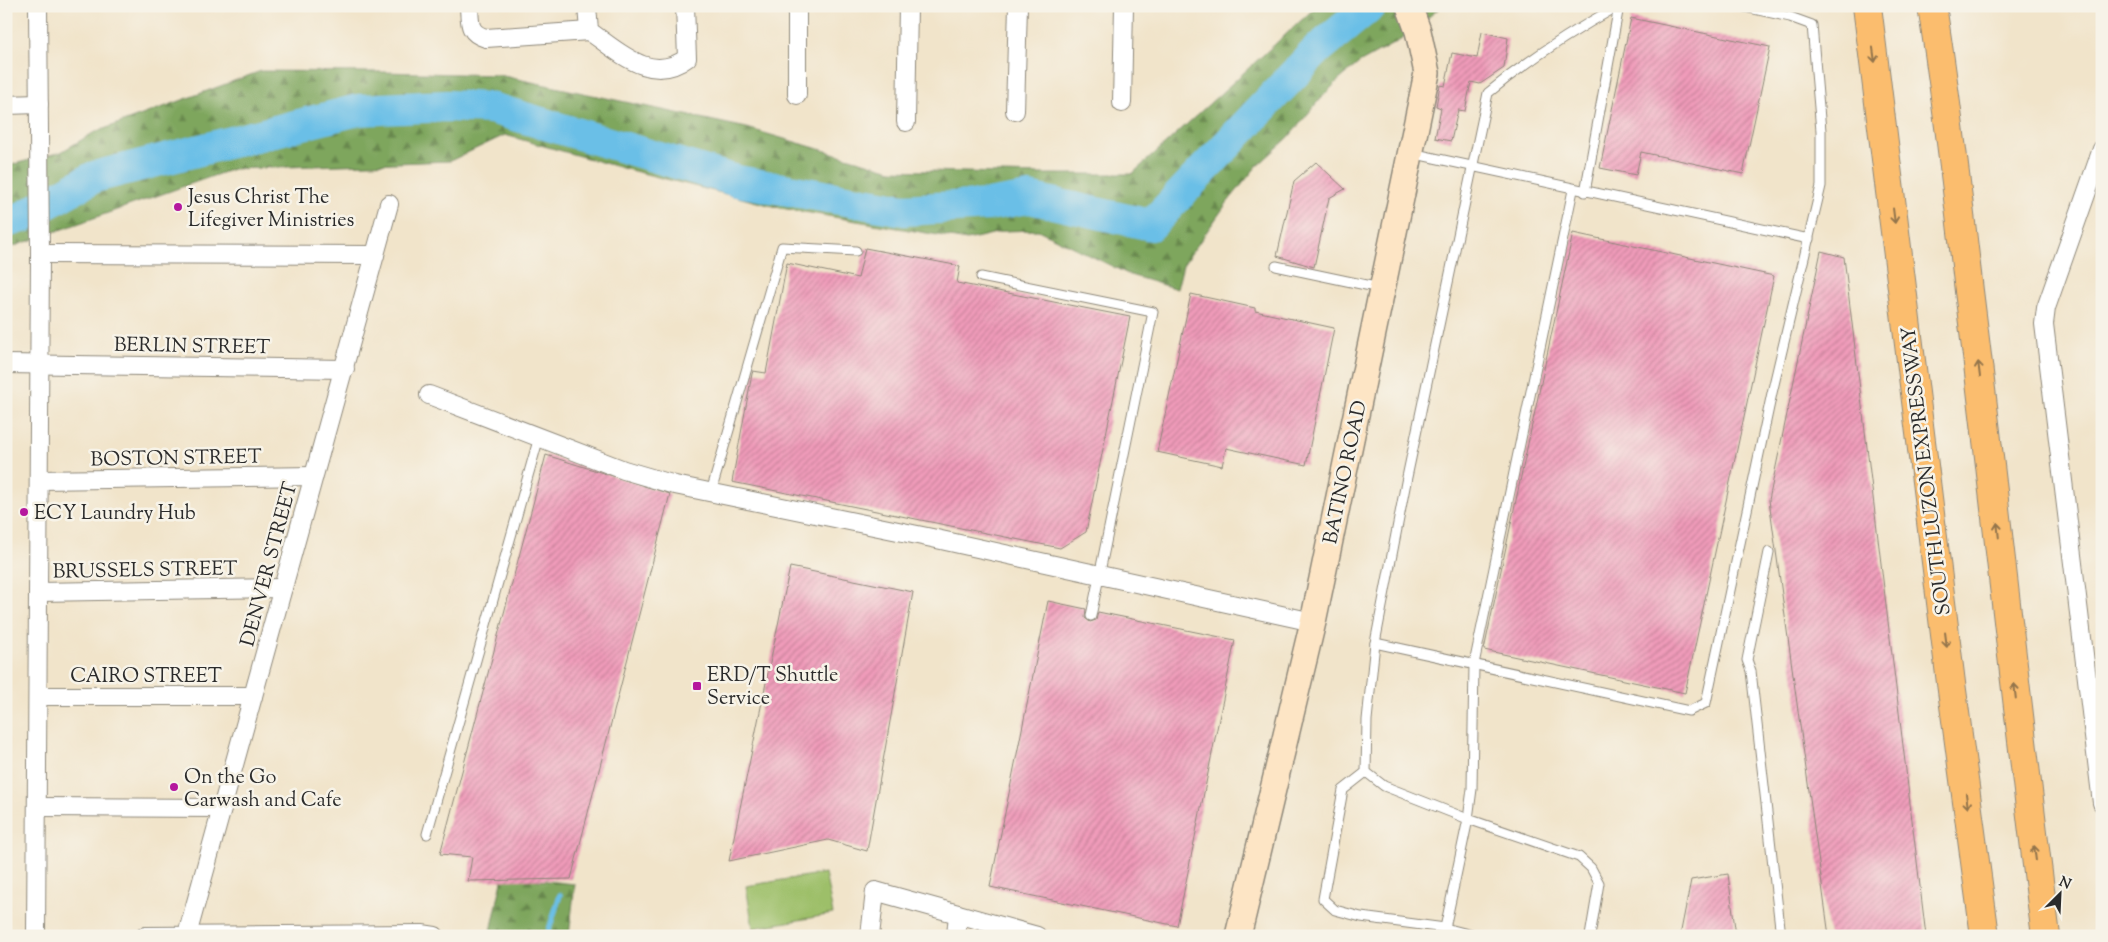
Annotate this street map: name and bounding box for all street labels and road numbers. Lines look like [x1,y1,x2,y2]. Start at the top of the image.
street label: SOUTH LUZON EXPRESSWAY [1895,325,1960,617]
street label: BERLIN STREET [113,332,270,363]
street label: BATINO ROAD [1317,398,1376,547]
street label: BOSTON STREET [90,444,262,475]
street label: DENVER STREET [235,479,306,650]
street label: BRUSSELS STREET [52,555,238,588]
street label: CAIRO STREET [70,663,222,692]

